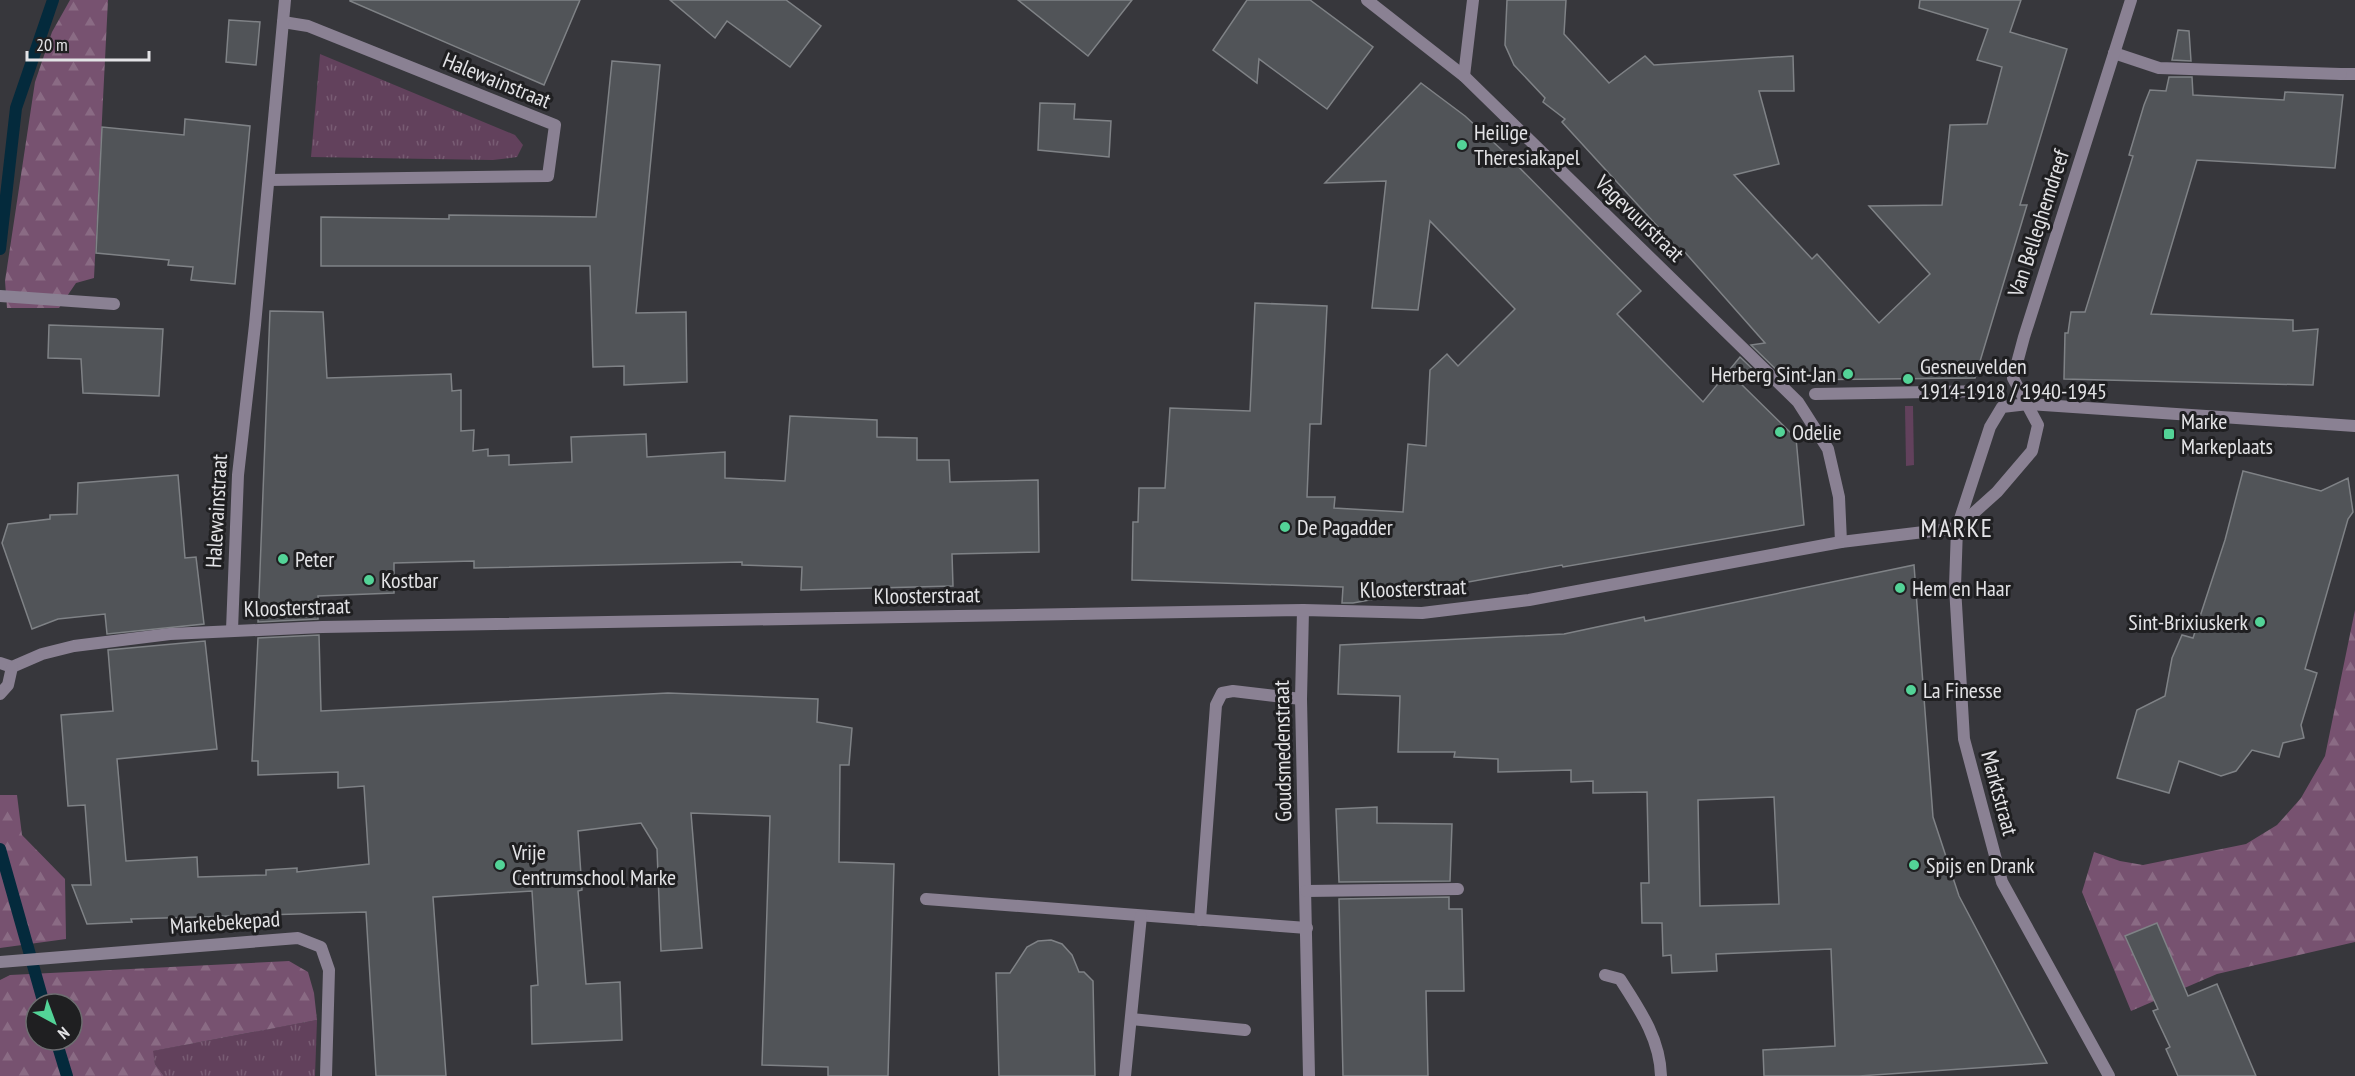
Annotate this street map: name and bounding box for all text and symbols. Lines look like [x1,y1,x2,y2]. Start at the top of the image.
scale bar [27,24,148,62]
text: 20 m [36,33,68,56]
street label: Halewainstraat [439,46,555,114]
place label: Heilige Theresiakapel [1474,118,1581,171]
marker: Heilige Theresiakapel [1455,138,1469,152]
street label: Van Belleghemdreef [2001,145,2075,301]
street label: Vagevuurstraat [1589,168,1690,267]
place label: Gesneuvelden 1914-1918 / 1940-1945 [1920,352,2107,405]
place label: Herberg Sint-Jan [1711,360,1836,388]
marker: Herberg Sint-Jan [1841,367,1855,381]
marker: Gesneuvelden 1914-1918 / 1940-1945 [1901,372,1915,386]
place label: Marke Markeplaats [2181,407,2273,460]
place label: Odelie [1792,418,1842,446]
marker: Odelie [1773,425,1787,439]
marker: Marke Markeplaats [2162,427,2176,441]
street label: Halewainstraat [199,453,233,569]
district label: MARKE [1921,511,1993,544]
place label: De Pagadder [1297,513,1393,541]
marker: De Pagadder [1278,520,1292,534]
place label: Peter [295,545,334,573]
marker: Peter [276,552,290,566]
place label: Kostbar [381,566,438,594]
street label: Kloosterstraat [1359,572,1467,604]
marker: Kostbar [362,573,376,587]
place label: Hem en Haar [1912,574,2011,602]
street label: Kloosterstraat [873,580,981,610]
marker: Hem en Haar [1893,581,1907,595]
street label: Kloosterstraat [243,591,351,623]
place label: Sint-Brixiuskerk [2128,608,2248,636]
marker: Sint-Brixiuskerk [2253,615,2267,629]
place label: La Finesse [1923,676,2002,704]
street label: Goudsmedenstraat [1267,680,1297,822]
marker: La Finesse [1904,683,1918,697]
street label: Marktstraat [1975,748,2025,838]
place label: Vrije Centrumschool Marke [511,838,676,891]
place label: Spijs en Drank [1926,851,2035,879]
marker: Vrije Centrumschool Marke [493,858,507,872]
marker: Spijs en Drank [1907,858,1921,872]
street label: Markebekepad [169,904,281,940]
north arrow [24,992,84,1052]
text: N [54,1023,74,1044]

